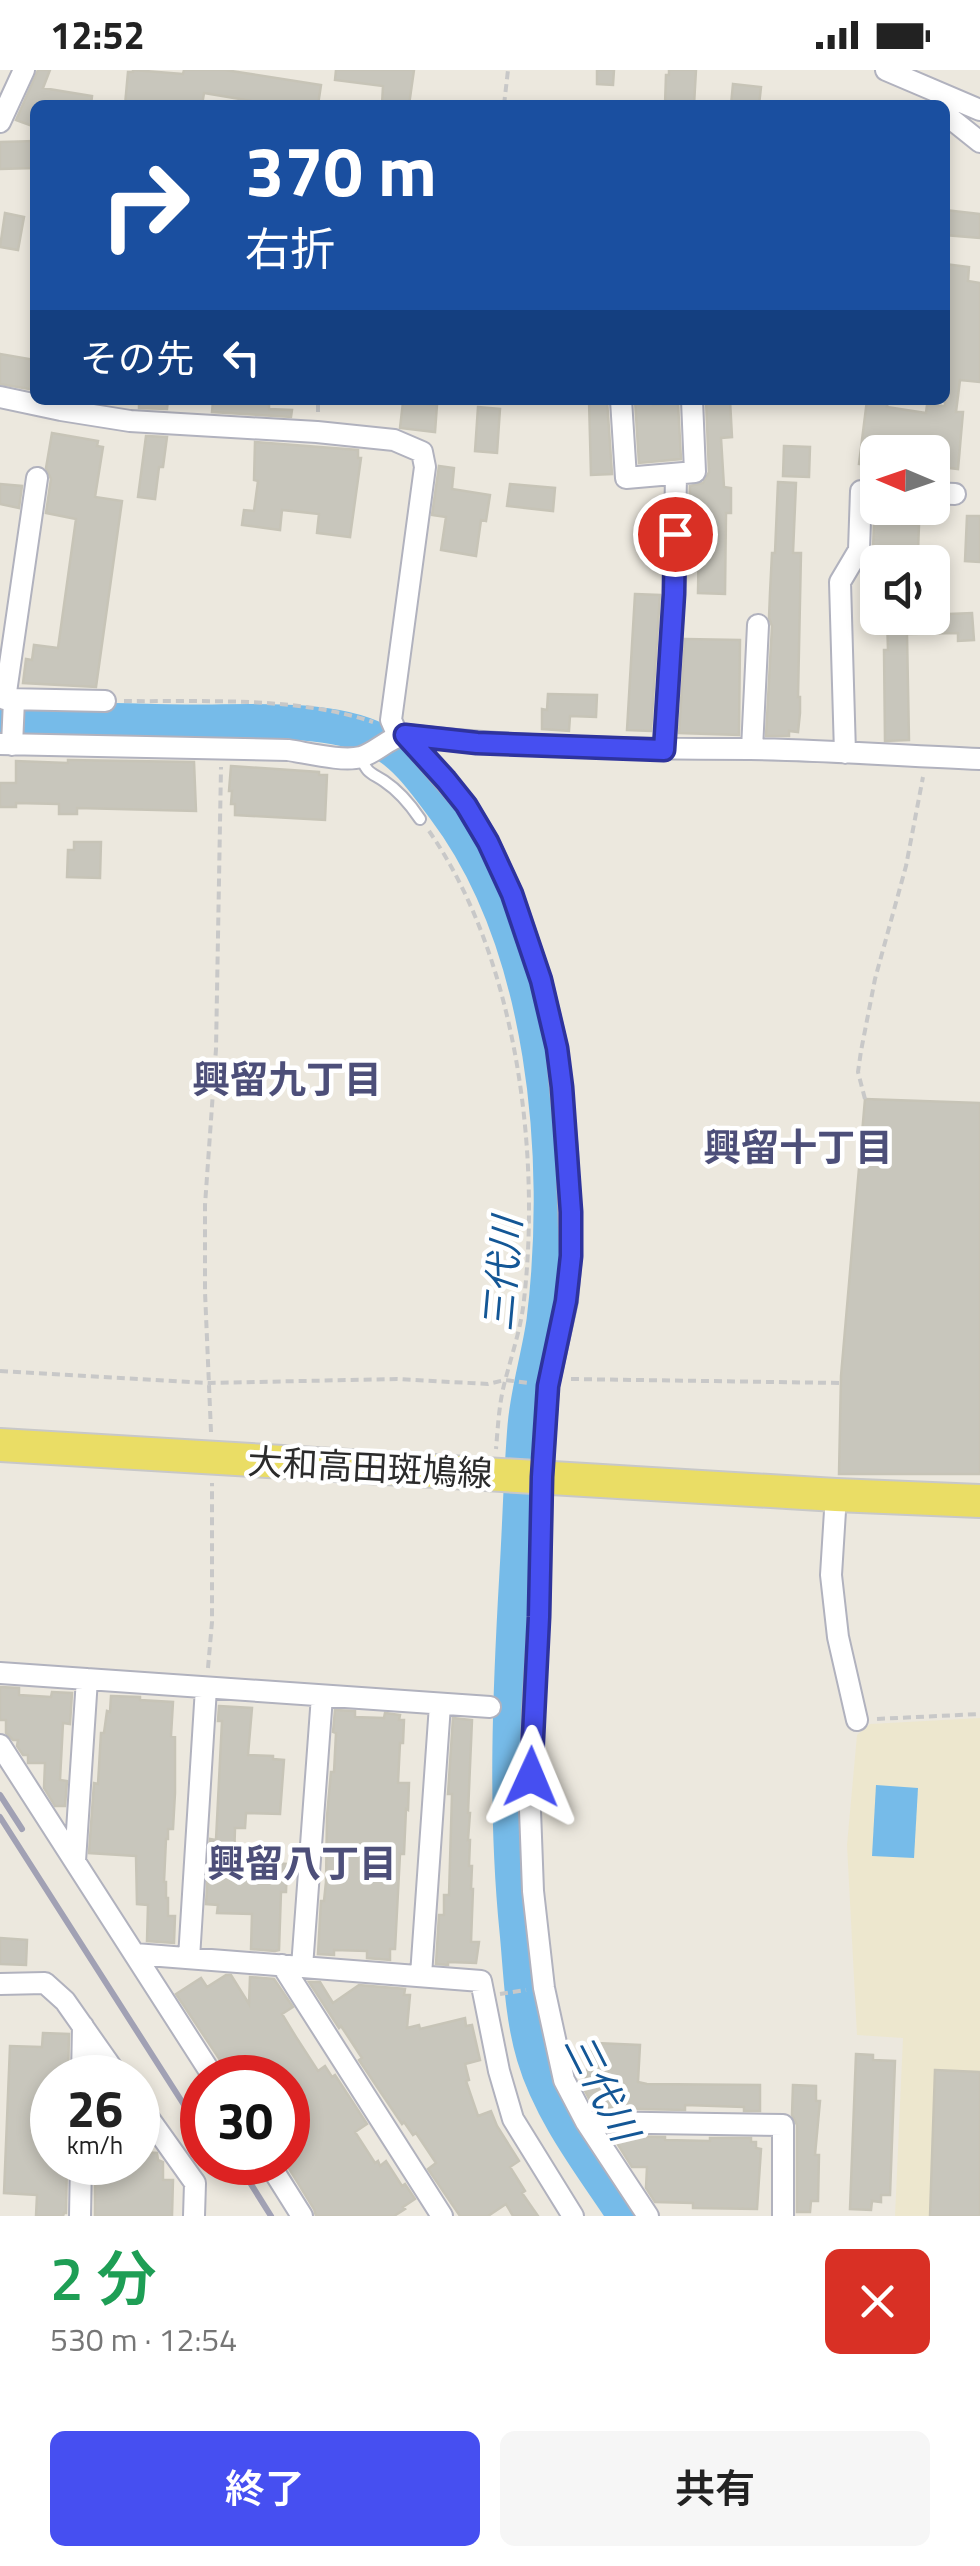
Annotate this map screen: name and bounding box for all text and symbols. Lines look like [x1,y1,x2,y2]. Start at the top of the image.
text: 12:52 [50,6,145,64]
text: 370 m [245,117,437,223]
icon: right [80,140,210,270]
text: 右折 [245,214,335,282]
text: その先 [80,329,194,387]
icon: left [214,330,269,385]
north arrow [860,435,950,525]
map controls [860,435,950,635]
pin [633,492,718,577]
icon: arrive [648,507,703,562]
button: sound [860,545,950,635]
district label: 興留九丁目 [192,1050,382,1108]
district label: 興留十丁目 [703,1118,893,1176]
water label: 三代川 [468,1211,536,1333]
street label: 大和高田斑鳩線 [246,1434,494,1500]
position arrow [479,1725,583,1829]
district label: 興留八丁目 [207,1834,397,1892]
water label: 三代川 [550,2023,656,2155]
speed limit sign: 30 [180,2055,310,2185]
text: 26 [67,2070,123,2146]
text: km/h [67,2126,123,2164]
text: 2 分 [50,2232,157,2323]
button: close [825,2249,930,2354]
text: 530 m · 12:54 [50,2315,237,2363]
button: 終了 [50,2431,480,2546]
button: 共有 [500,2431,930,2546]

